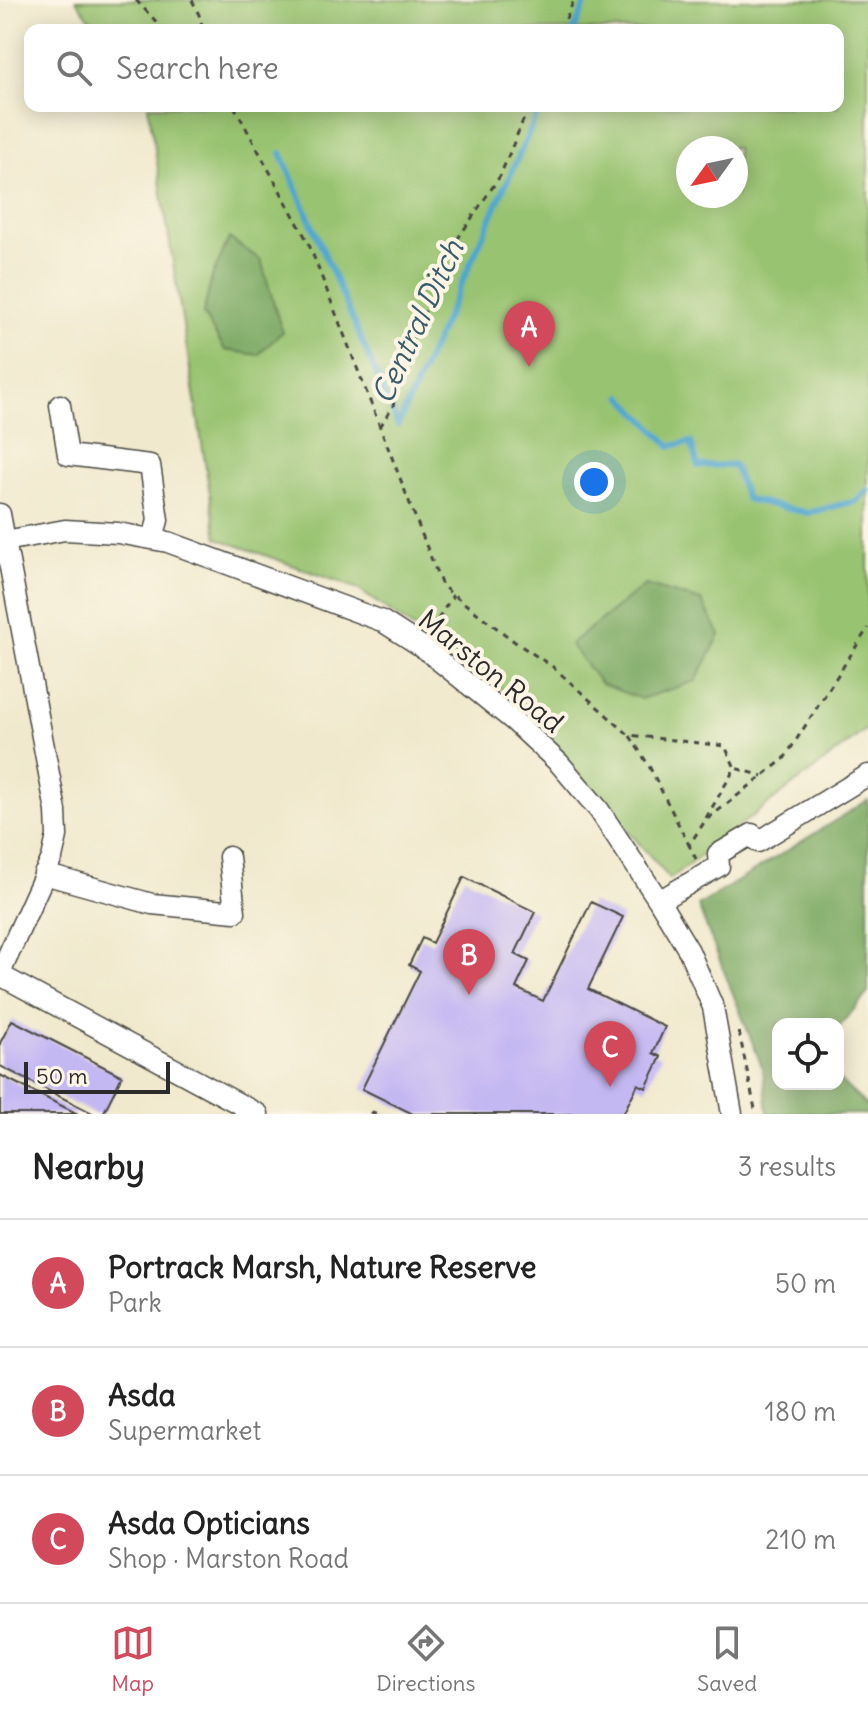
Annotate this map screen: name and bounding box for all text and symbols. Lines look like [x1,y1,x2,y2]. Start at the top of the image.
search box [24,24,844,112]
icon: search [52,46,96,90]
text: Search here [116,49,279,87]
north arrow [676,136,748,208]
water label: Central Ditch [363,233,472,409]
pin: A [503,301,555,367]
your location [574,462,614,502]
street label: Marston Road [411,602,571,740]
pin: B [443,929,495,995]
map controls [772,1018,844,1090]
button: locate [772,1018,844,1090]
pin: C [584,1021,636,1087]
scale bar [24,1058,170,1094]
text: 50 m [36,1062,88,1090]
text: Nearby [32,1145,145,1188]
text: 3 results [738,1150,836,1183]
text: Portrack Marsh, Nature Reserve [108,1248,536,1286]
text: A [50,1267,66,1300]
text: 50 m [775,1267,836,1300]
text: Park [108,1286,162,1319]
text: Asda [108,1376,176,1414]
text: B [49,1395,67,1428]
text: 180 m [765,1395,836,1428]
text: Supermarket [108,1414,261,1447]
text: Asda Opticians [108,1504,310,1542]
text: C [49,1523,67,1556]
text: 210 m [765,1523,836,1556]
text: Shop · Marston Road [108,1542,349,1575]
tab: Map [111,1621,155,1697]
tab: Directions [376,1621,476,1697]
tab: Saved [697,1621,757,1697]

